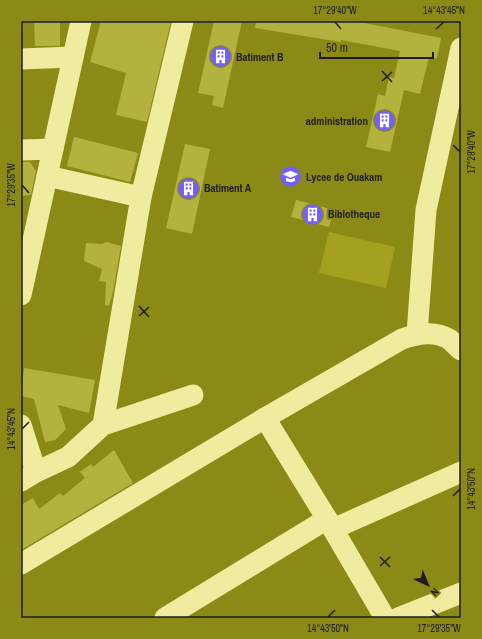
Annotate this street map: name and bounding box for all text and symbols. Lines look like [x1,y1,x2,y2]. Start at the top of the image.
text: 17°29'40"W [313,4,357,17]
text: 14°43'45"N [423,4,465,17]
scale bar [320,34,433,60]
text: 50 m [326,40,348,56]
building icon: Batiment B [207,44,233,70]
place label: Batiment B [236,50,284,64]
building icon: administration [371,108,397,134]
place label: administration [306,114,368,128]
text: 17°29'40"W [465,130,478,174]
text: 17°29'35"W [5,163,18,207]
school or university icon: Lycee de Ouakam [277,164,303,190]
place label: Lycee de Ouakam [306,170,382,184]
building icon: Batiment A [176,175,202,201]
place label: Batiment A [204,181,252,195]
building icon: Biblotheque [299,201,325,227]
place label: Biblotheque [328,207,380,221]
text: 14°43'45"N [5,408,18,450]
text: 14°43'50"N [465,468,478,510]
north arrow [408,565,448,605]
text: N [428,585,442,599]
text: 14°43'50"N [307,622,349,635]
text: 17°29'35"W [417,622,461,635]

